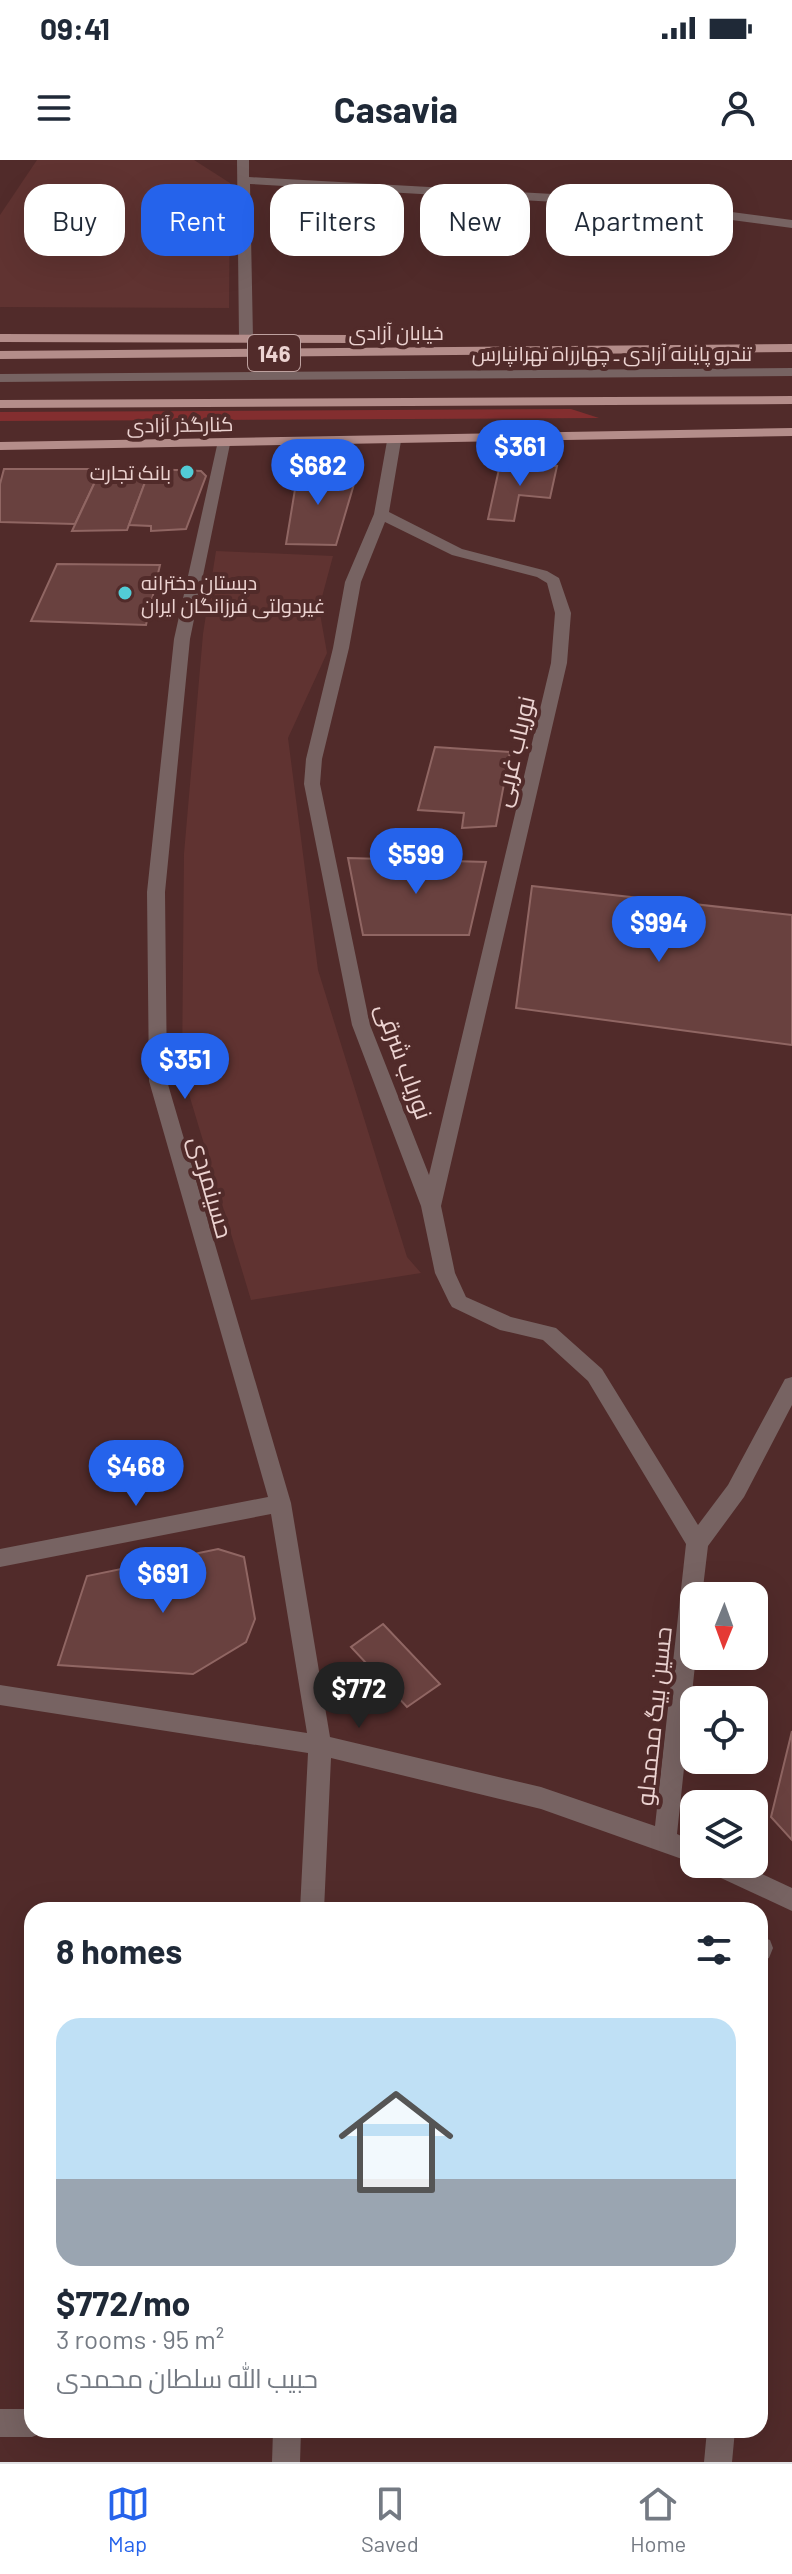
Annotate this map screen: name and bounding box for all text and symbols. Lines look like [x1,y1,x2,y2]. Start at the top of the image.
text: 09:41 [40,10,110,46]
icon: menu [32,86,76,130]
icon: person [716,86,760,130]
text: Casavia [334,87,458,130]
chip: Buy [24,184,125,256]
chip: Rent [141,184,254,256]
chip: Filters [270,184,404,256]
chip: New [420,184,530,256]
chip: Apartment [546,184,733,256]
street label: خیابان آزادی [348,320,444,346]
road number: 146 [248,335,300,371]
street label: تندرو پایانه آزادی ـ چهارراه تهرانپارس [472,341,753,367]
street label: کنارگذر آزادی [126,411,234,439]
pin: $361 [473,420,567,488]
text: $361 [494,430,546,461]
pin: $682 [271,439,365,507]
text: $682 [289,449,347,480]
place label: بانک تجارت [90,460,171,485]
marker: بانک تجارت [178,463,196,481]
place label: دبستان دخترانه غیردولتی فرزانگان ايران [141,570,325,619]
marker: دبستان دخترانه غیردولتی فرزانگان ايران [116,584,134,602]
street label: نوریاب غربی [486,693,541,809]
pin: $599 [369,828,463,896]
text: $599 [388,838,444,869]
pin: $994 [612,896,706,964]
text: $994 [630,906,688,937]
street label: نوریاب شرقی [370,999,439,1123]
pin: $351 [138,1033,232,1101]
text: $351 [159,1043,211,1074]
street label: حسینمردی [183,1133,240,1242]
pin: $468 [89,1440,183,1508]
text: $468 [107,1450,165,1481]
pin: $691 [116,1547,210,1615]
text: $691 [137,1557,189,1588]
north arrow [680,1582,768,1670]
map controls [680,1582,768,1878]
street label: حسین بیگ محمدلو [629,1625,678,1807]
pin: $772 [312,1662,406,1730]
text: $772 [331,1672,387,1703]
button: locate [680,1686,768,1774]
button: layers [680,1790,768,1878]
icon: filters [692,1928,736,1972]
text: 8 homes [56,1930,182,1971]
icon: home [324,2070,468,2214]
text: $772/mo [56,2282,191,2323]
text: 3 rooms · 95 m² [56,2323,224,2354]
text: حبیب الله سلطان محمدی [56,2362,318,2393]
tab: Map [106,2482,150,2556]
tab: Saved [361,2482,419,2556]
tab: Home [630,2482,686,2556]

